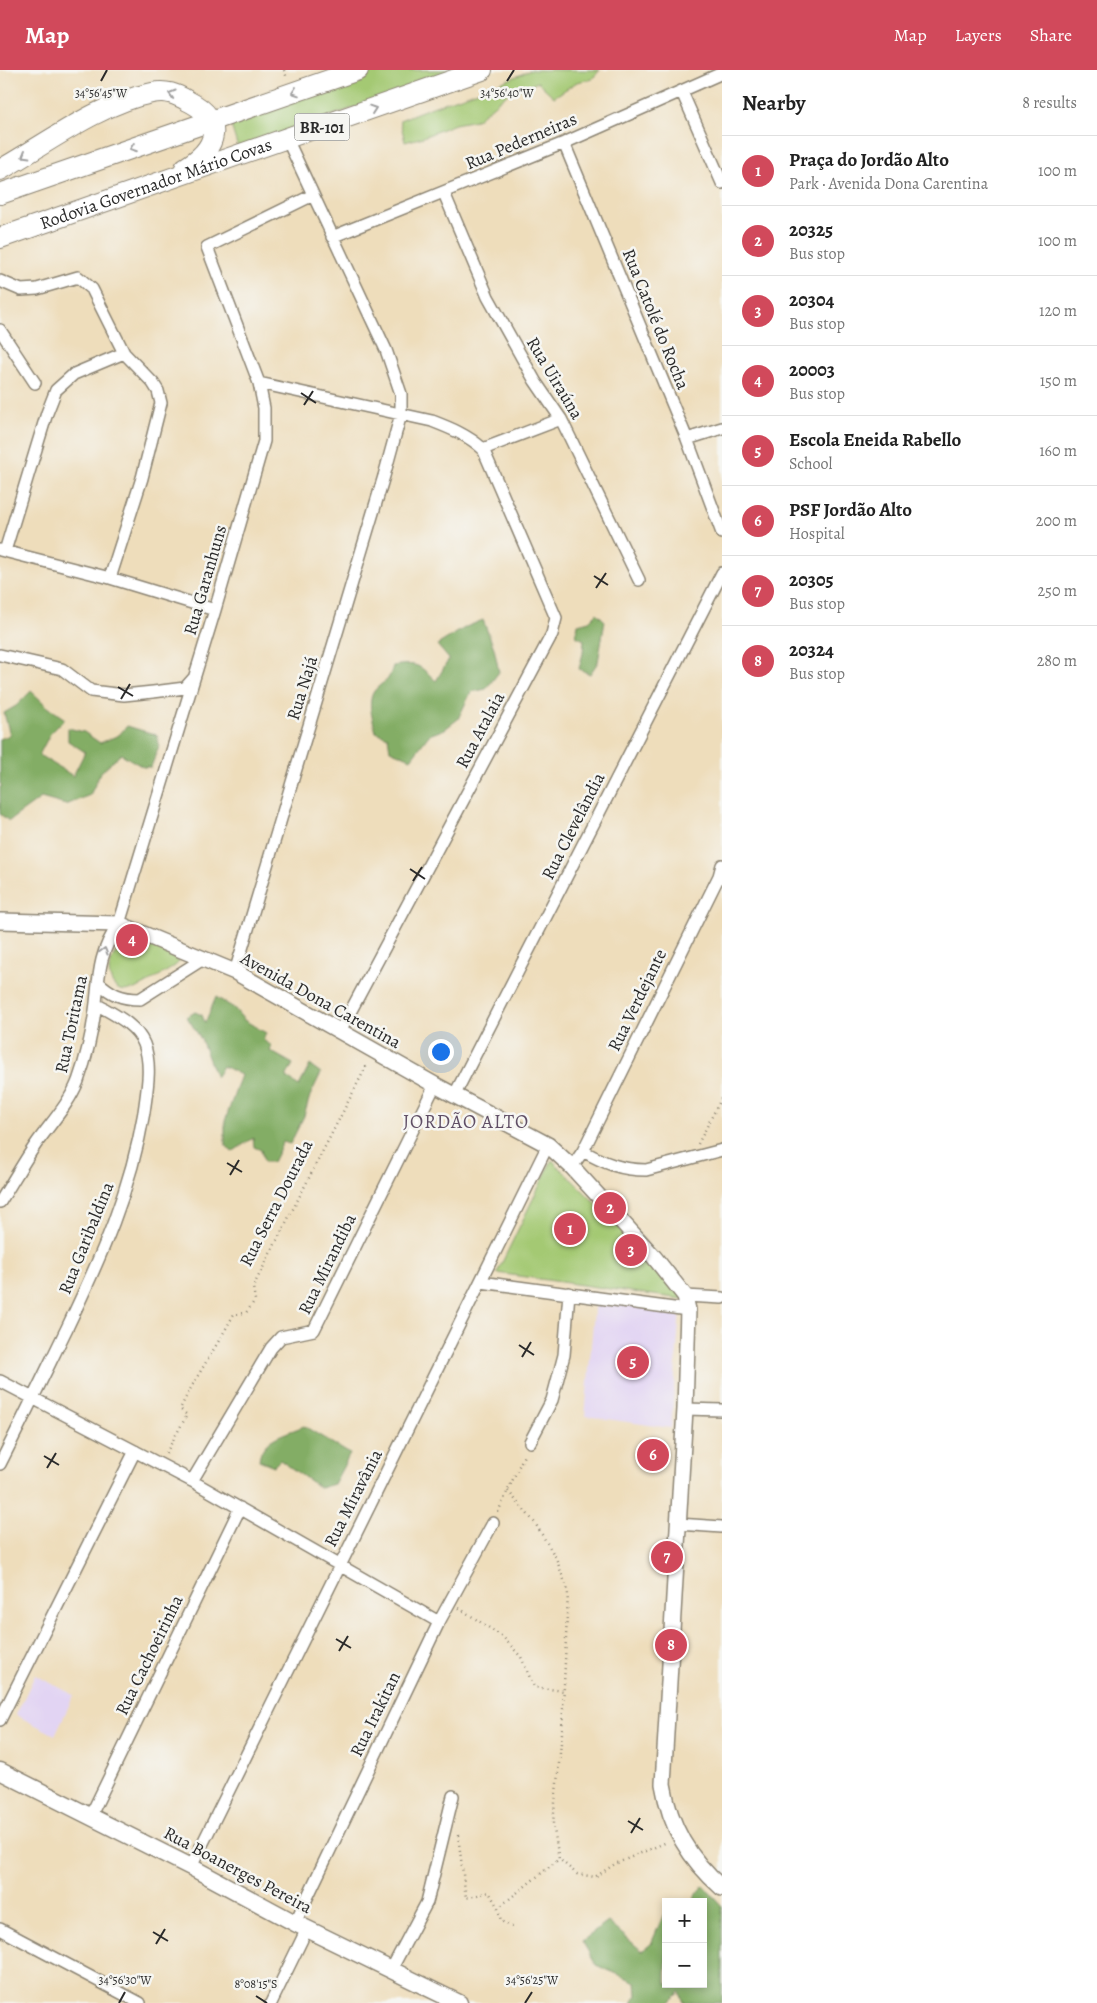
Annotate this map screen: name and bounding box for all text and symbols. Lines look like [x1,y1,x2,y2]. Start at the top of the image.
text: Map [25,19,69,51]
text: Map [894,23,927,47]
text: Layers [955,23,1002,47]
text: Share [1030,23,1072,47]
text: 34°56'45"W [75,85,128,101]
text: 34°56'40"W [480,85,535,101]
one-way arrow [291,86,300,96]
one-way arrow [167,89,176,100]
text: Nearby [742,89,805,117]
text: 8 results [1022,92,1077,114]
one-way arrow [369,104,377,114]
street label: Rua Pederneiras [461,107,581,175]
road number: BR-101 [294,114,350,140]
street label: Rodovia Governador Mário Covas [37,132,275,235]
one-way arrow [129,142,138,152]
text: Praça do Jordão Alto [789,147,949,173]
one-way arrow [21,149,30,159]
text: 1 [755,160,761,182]
text: 100 m [1038,160,1077,182]
text: Park · Avenida Dona Carentina [789,173,988,195]
text: 20325 [789,217,833,243]
text: 2 [754,230,762,252]
text: 100 m [1038,230,1077,252]
text: Bus stop [789,243,845,265]
street label: Rua Catolé do Rocha [617,245,695,394]
text: 20304 [789,287,834,313]
text: 3 [755,300,761,322]
text: 120 m [1039,300,1077,322]
text: Bus stop [789,313,845,335]
street label: Rua Uiraúna [521,332,589,424]
text: 20003 [789,357,835,383]
text: 4 [754,370,762,392]
text: 150 m [1040,370,1077,392]
text: Bus stop [789,383,845,405]
text: Escola Eneida Rabello [789,427,961,453]
text: 5 [755,440,761,462]
text: 160 m [1039,440,1077,462]
text: School [789,453,832,475]
text: PSF Jordão Alto [789,497,912,523]
text: 6 [754,510,762,532]
text: 200 m [1036,510,1077,532]
street label: Rua Garanhuns [178,522,232,638]
text: Hospital [789,523,845,545]
text: 20305 [789,567,834,593]
text: 7 [755,580,761,602]
text: 250 m [1038,580,1077,602]
text: Bus stop [789,593,845,615]
text: 20324 [789,637,834,663]
text: 8 [754,650,762,672]
text: 280 m [1037,650,1077,672]
street label: Rua Najá [281,652,323,723]
text: Bus stop [789,663,845,685]
street label: Rua Atalaia [450,687,510,772]
street label: Rua Clevelândia [536,768,611,884]
pin: 4 [116,921,148,959]
street label: Rua Verdejante [602,945,672,1055]
street label: Avenida Dona Carentina [236,946,406,1054]
one-way arrow [99,947,109,956]
street label: Rua Toritama [49,972,93,1075]
your location [428,1039,454,1065]
district label: JORDÃO ALTO [403,1109,529,1135]
street label: Rua Serra Dourada [234,1135,319,1271]
street label: Rua Garibaldina [53,1178,120,1298]
pin: 2 [594,1189,626,1227]
street label: Rua Mirandiba [292,1209,362,1318]
pin: 1 [554,1210,586,1248]
pin: 3 [615,1231,647,1269]
pin: 5 [617,1343,649,1381]
pin: 6 [637,1436,669,1474]
street label: Rua Miravânia [318,1445,388,1551]
pin: 7 [651,1538,683,1576]
street label: Rua Cachoeirinha [110,1590,189,1719]
pin: 8 [655,1626,687,1664]
street label: Rua Irakitan [344,1667,406,1761]
street label: Rua Boanerges Pereira [160,1821,317,1920]
map controls [662,1898,707,1988]
button: + [662,1898,707,1943]
button: − [662,1943,707,1988]
text: 34°56'30"W [98,1972,152,1988]
text: 34°56'25"W [506,1972,559,1988]
text: 8°08'15"S [235,1976,277,1992]

